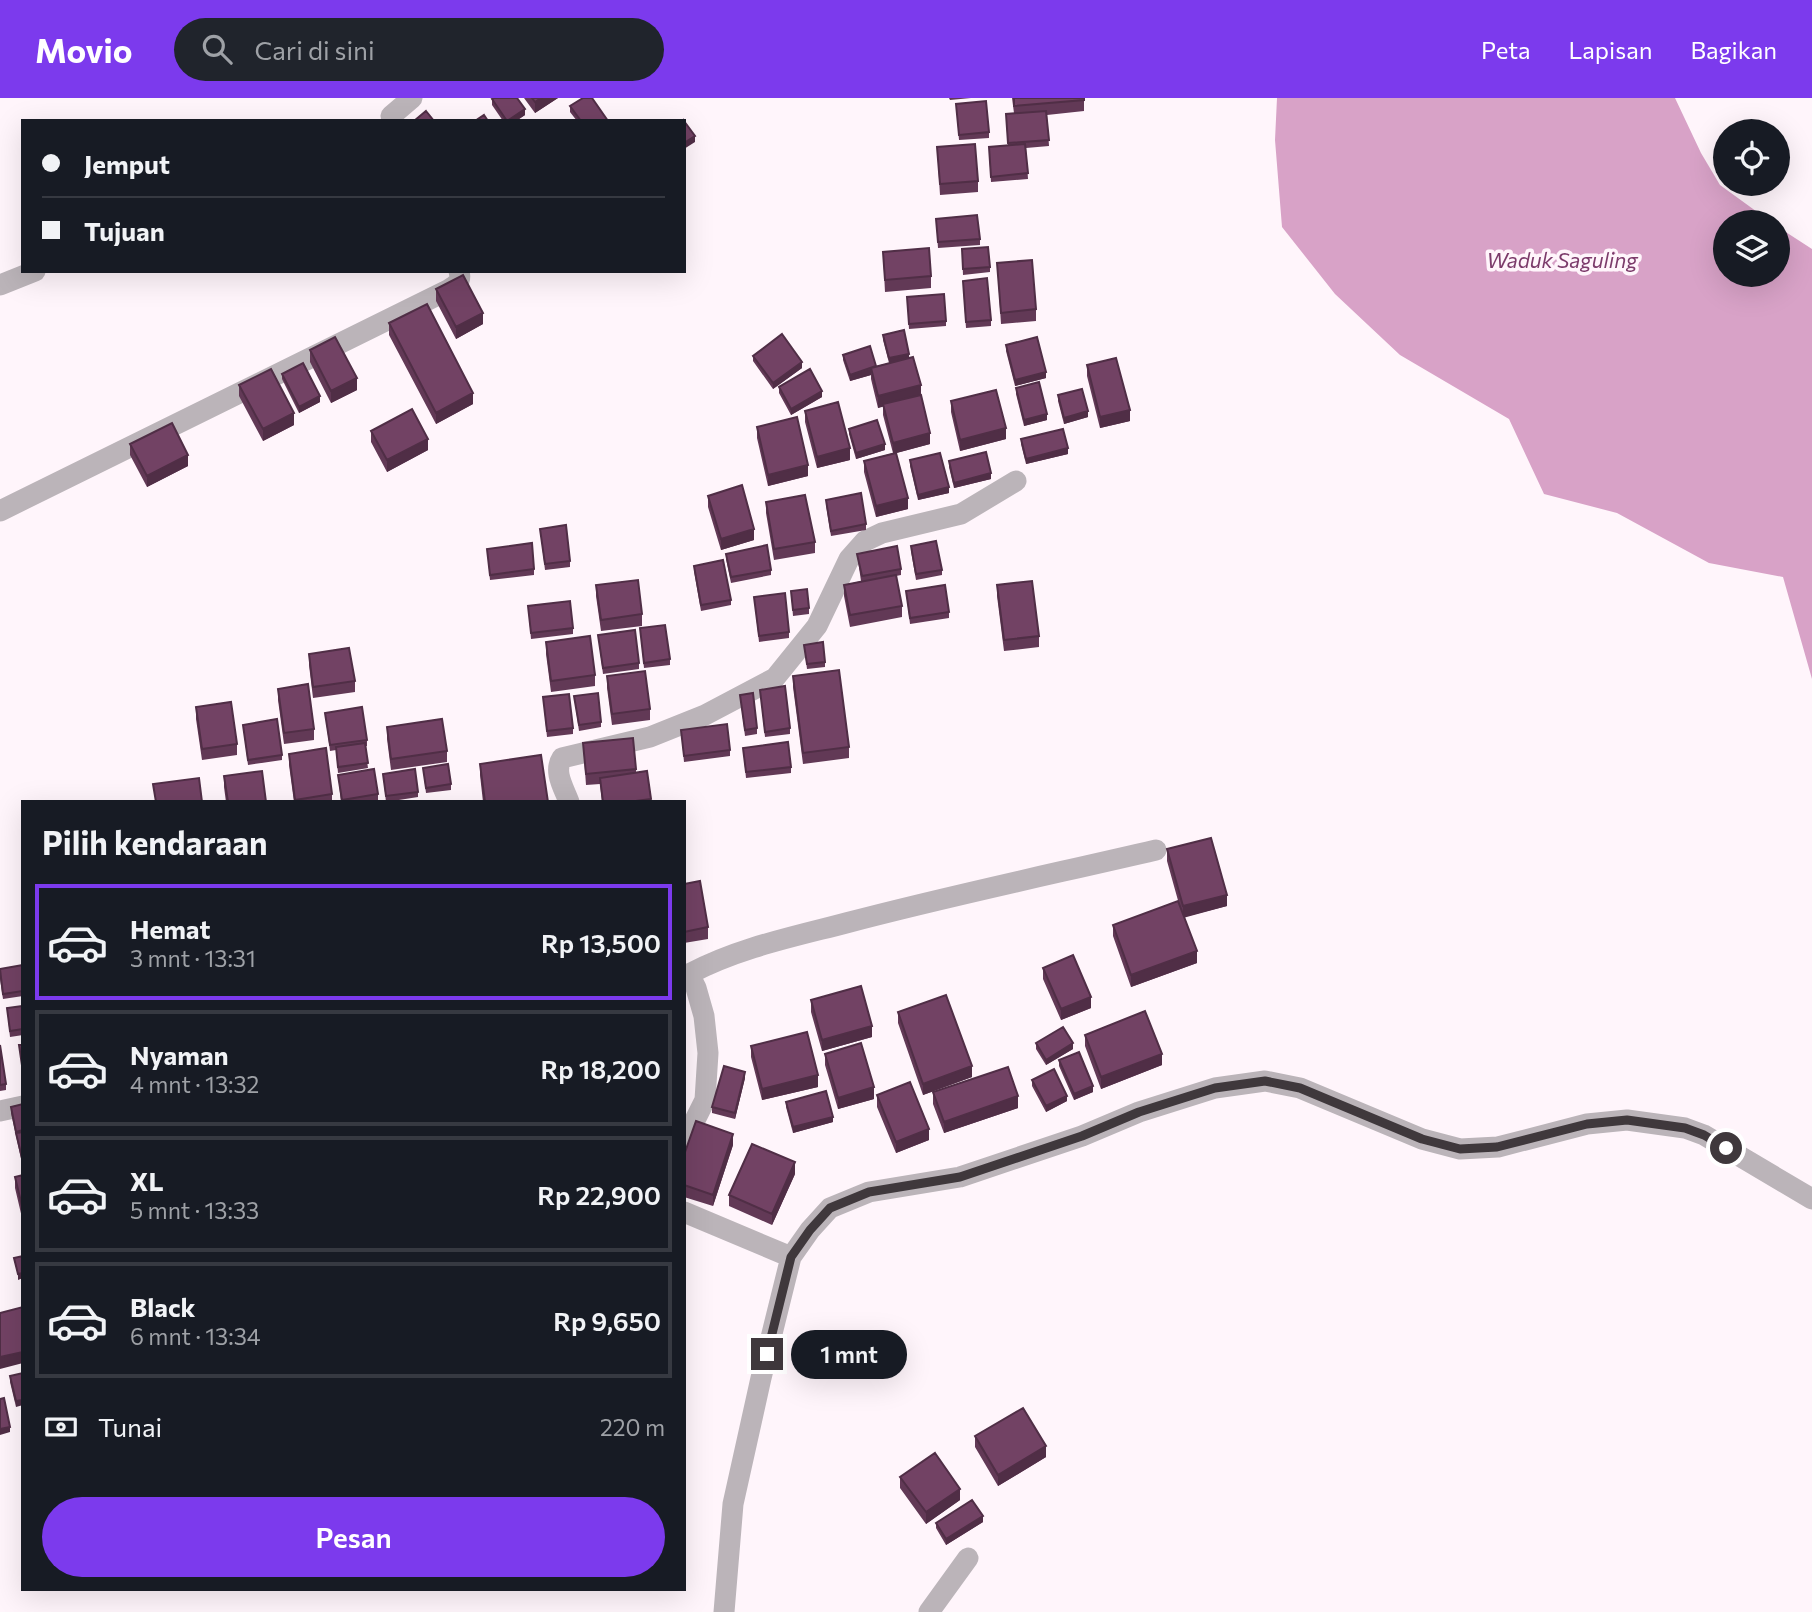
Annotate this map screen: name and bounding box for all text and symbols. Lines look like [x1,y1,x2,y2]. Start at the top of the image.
search box [174,18,664,81]
text: Movio [35,29,132,70]
icon: search [198,30,236,68]
text: Cari di sini [254,34,375,65]
text: Peta [1481,35,1531,64]
text: Lapisan [1569,35,1652,64]
text: Bagikan [1690,35,1777,64]
map controls [1713,119,1790,287]
button: locate [1713,119,1790,196]
text: Jemput [84,148,170,179]
button: layers [1713,210,1790,287]
text: Tujuan [84,215,165,246]
water label: Waduk Saguling [1486,247,1639,272]
text: Pilih kendaraan [42,822,268,862]
icon: car [46,911,109,974]
text: Hemat [130,913,211,944]
text: Rp 13,500 [541,927,661,958]
text: 3 mnt · 13:31 [130,944,256,972]
icon: car [46,1037,109,1100]
text: Nyaman [130,1039,229,1070]
text: Rp 18,200 [540,1053,661,1084]
text: 4 mnt · 13:32 [130,1070,259,1098]
route start [1710,1132,1742,1164]
icon: car [46,1163,109,1226]
text: XL [130,1165,164,1196]
text: Rp 22,900 [537,1179,661,1210]
text: 5 mnt · 13:33 [130,1196,259,1224]
icon: car [46,1289,109,1352]
text: Black [130,1291,196,1322]
text: Rp 9,650 [553,1305,661,1336]
text: 6 mnt · 13:34 [130,1322,261,1350]
callout: 1 mnt [792,1330,907,1378]
route end [751,1338,783,1370]
text: 1 mnt [820,1340,878,1368]
icon: cash [42,1408,80,1446]
text: Tunai [98,1411,162,1442]
text: 220 m [600,1413,665,1441]
button: Pesan [42,1497,665,1577]

